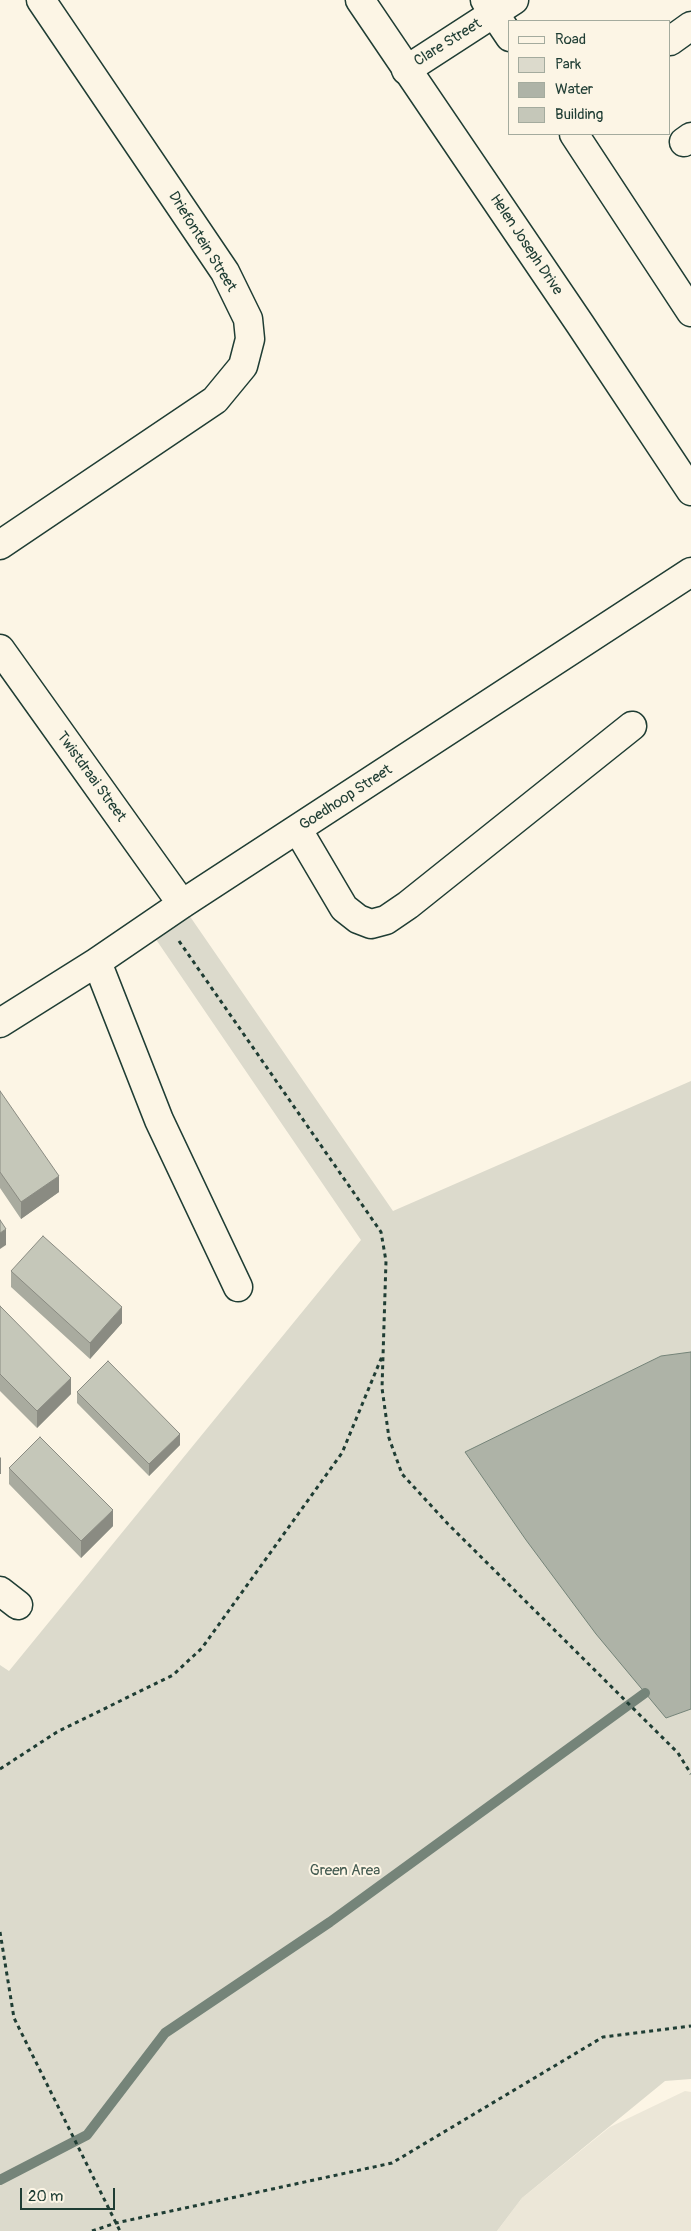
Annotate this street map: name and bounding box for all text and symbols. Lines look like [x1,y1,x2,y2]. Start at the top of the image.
street label: Clare Street [411,15,485,71]
legend [508,20,671,135]
text: Road [555,30,586,49]
text: Park [555,55,581,74]
text: Water [555,80,593,99]
text: Building [555,105,603,124]
street label: Driefontein Street [164,189,240,295]
street label: Helen Joseph Drive [486,191,566,299]
street label: Twistdraai Street [52,729,130,825]
street label: Goedhoop Street [296,761,396,835]
park label: Green Area [310,1862,380,1880]
scale bar [22,2178,118,2210]
text: 20 m [28,2187,63,2206]

